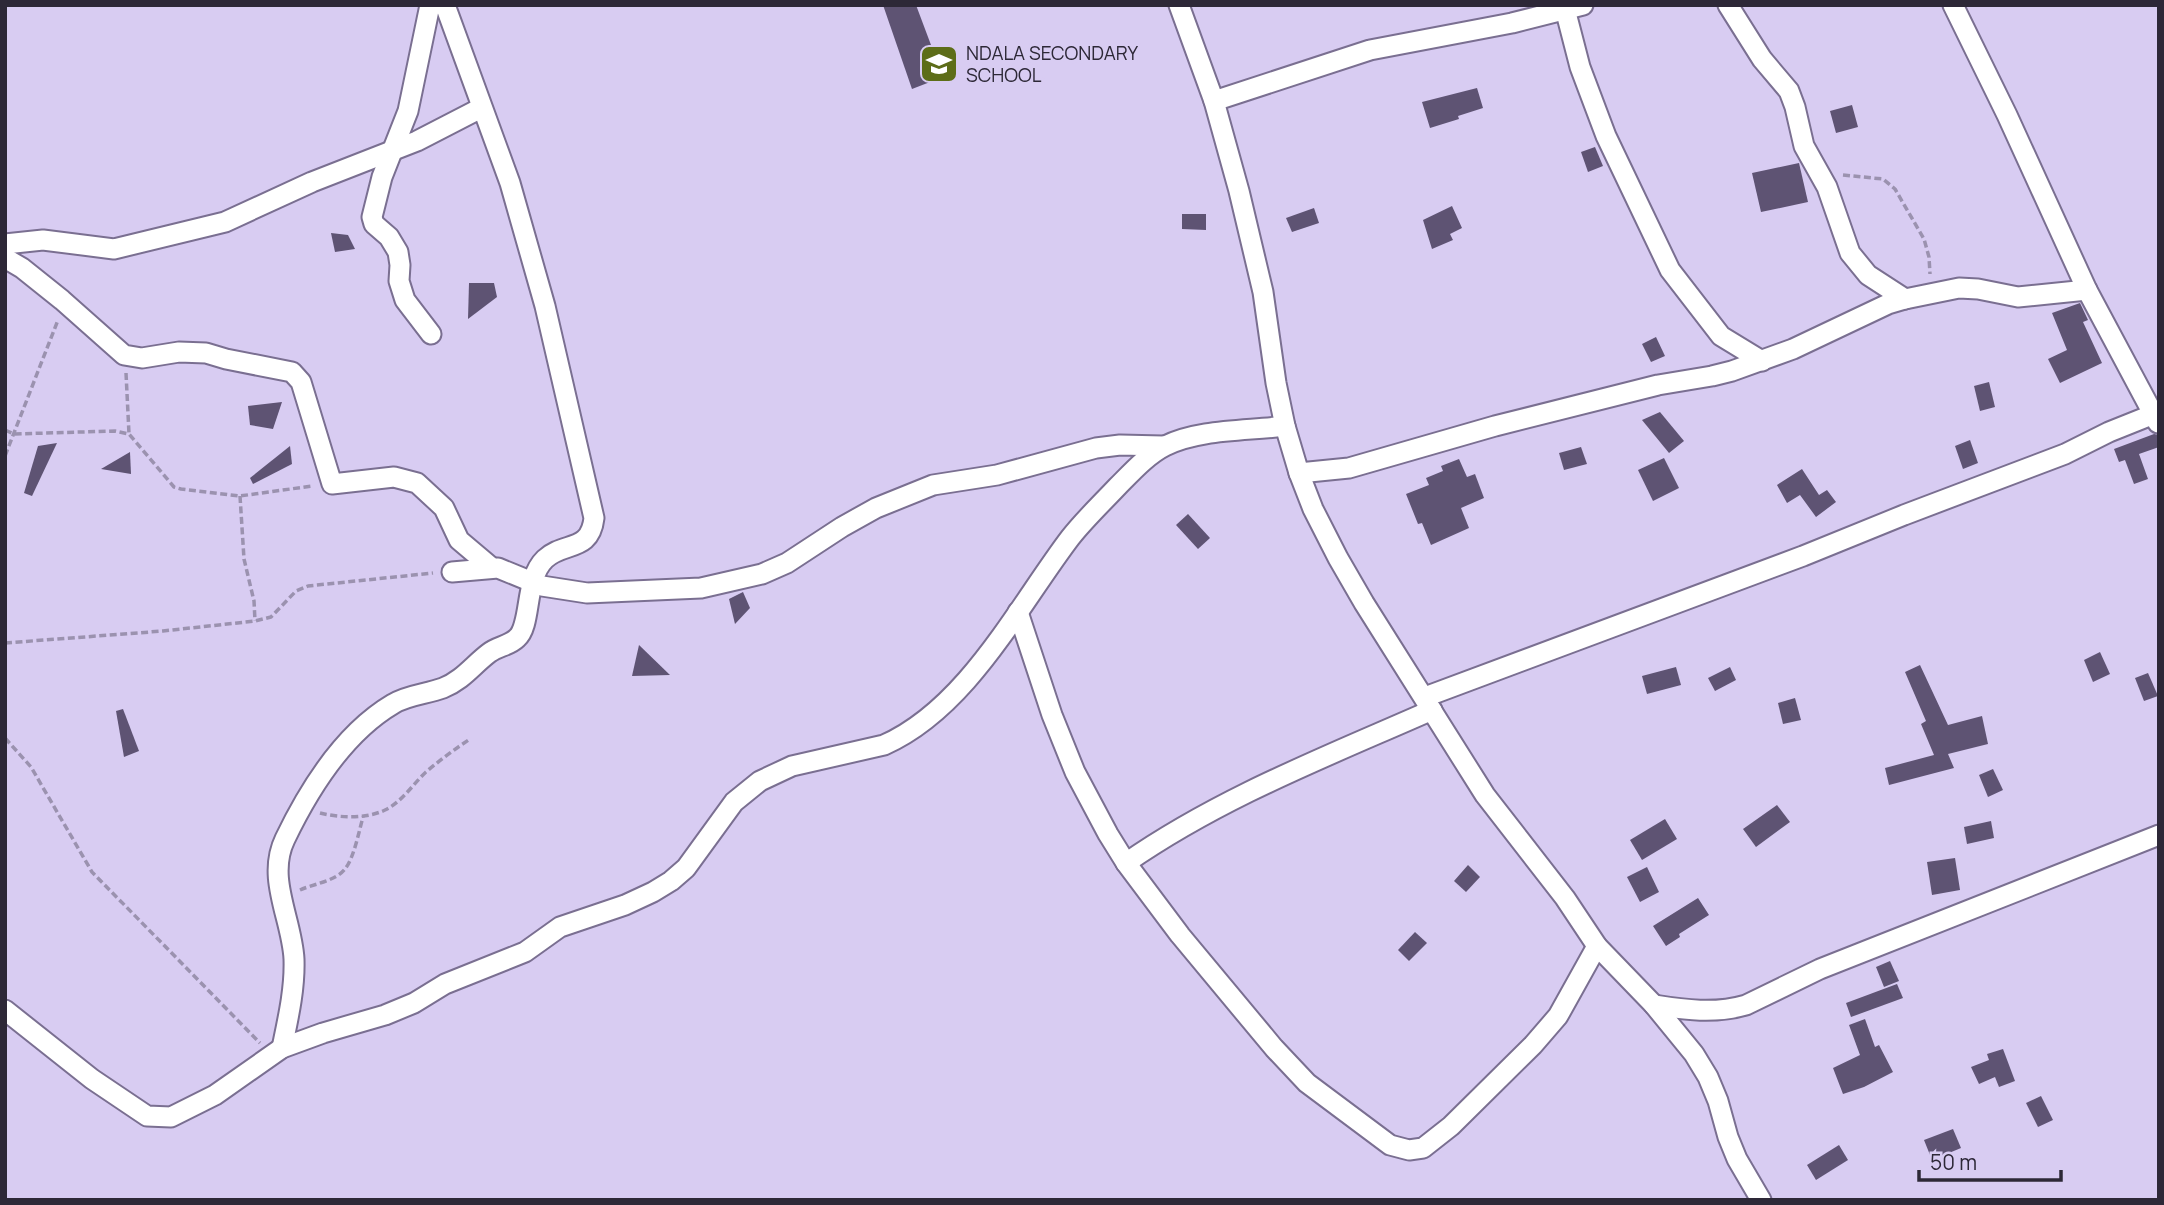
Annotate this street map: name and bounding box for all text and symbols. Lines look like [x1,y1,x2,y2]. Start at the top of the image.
place label: NDALA SECONDARY SCHOOL [966,40,1139,88]
school or university icon: NDALA SECONDARY SCHOOL [918,43,960,85]
scale bar [1919,1138,2061,1182]
text: 50 m [1930,1148,1977,1176]

